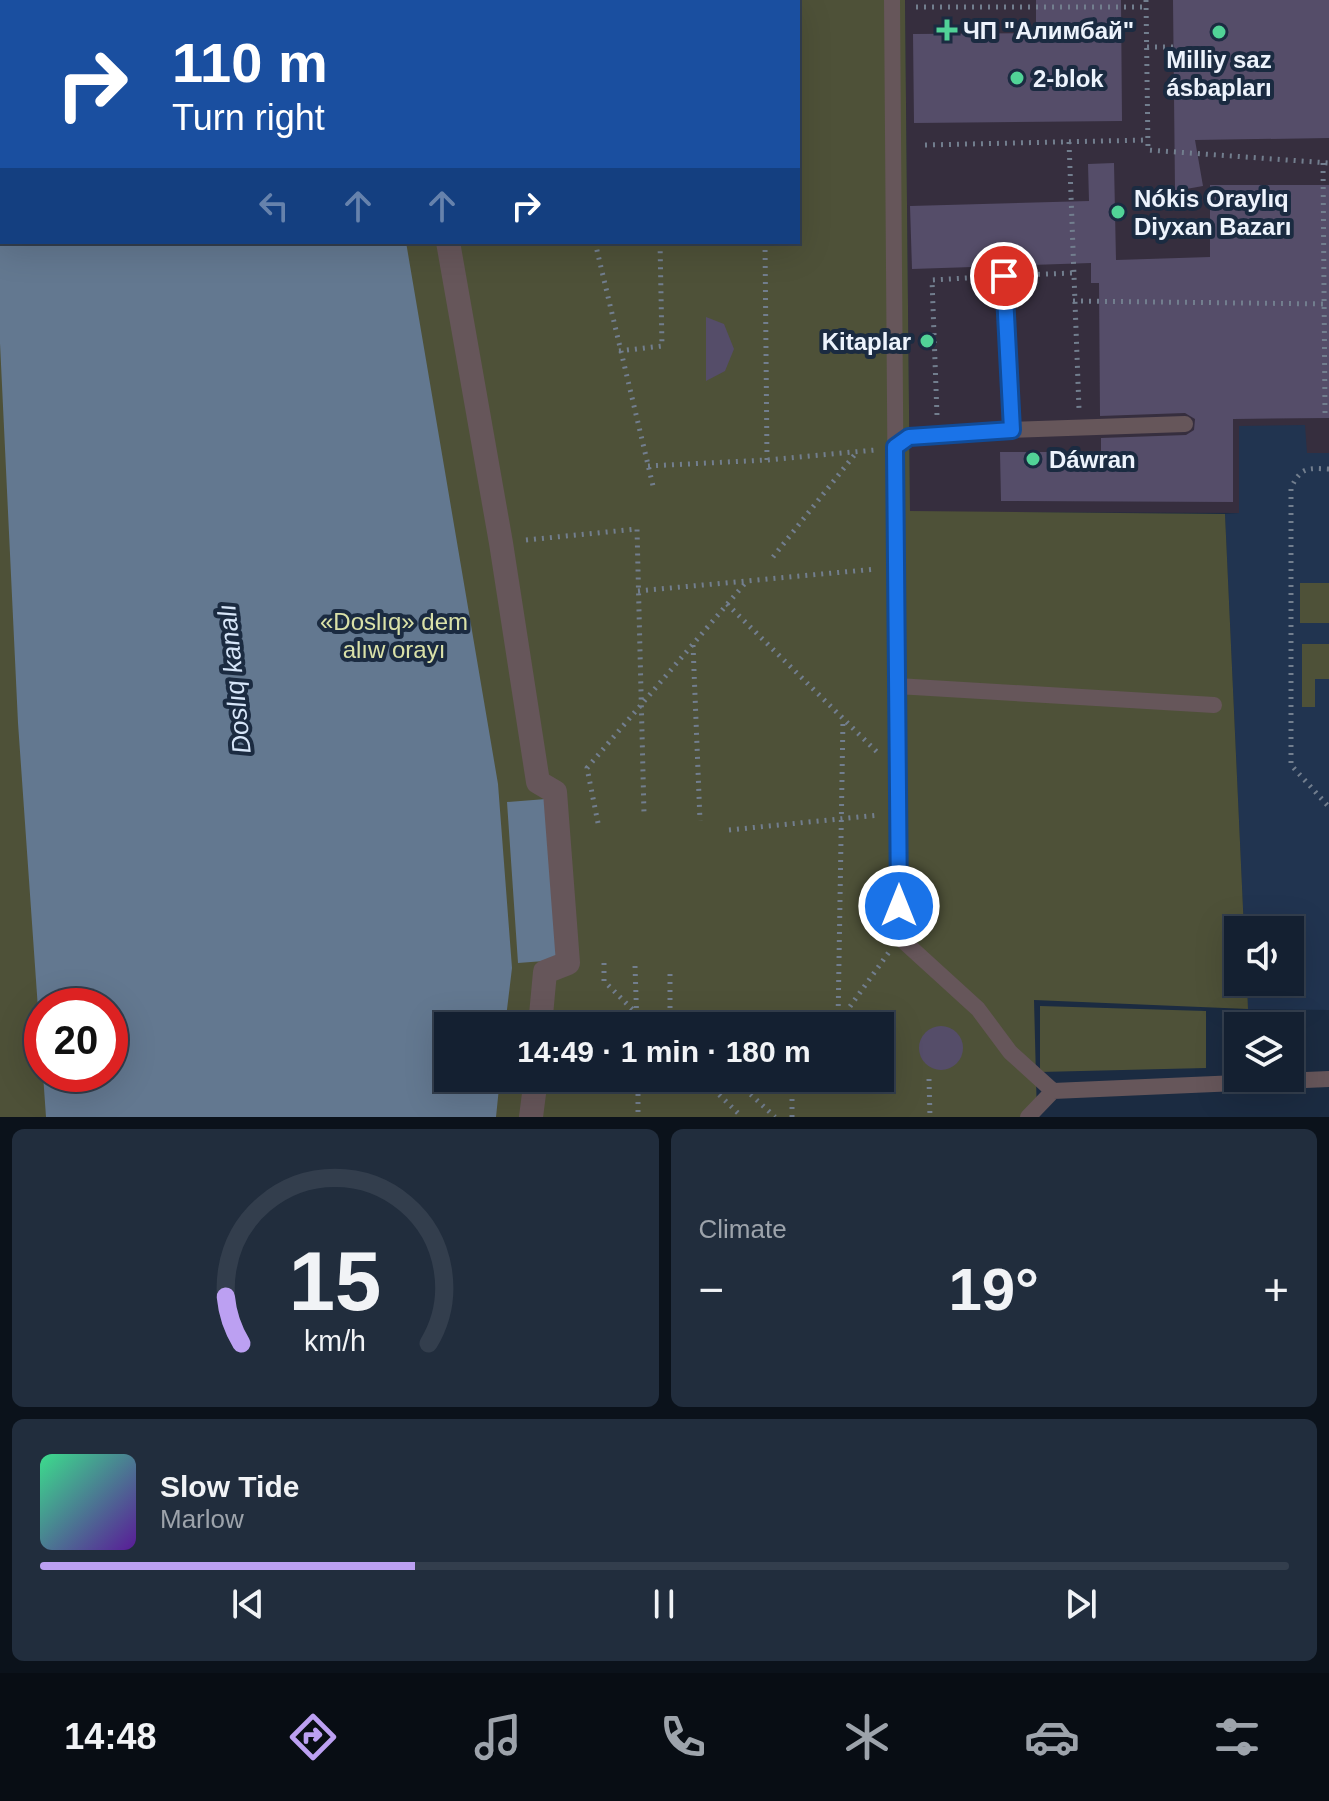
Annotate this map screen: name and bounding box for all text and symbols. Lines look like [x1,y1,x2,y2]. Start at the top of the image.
place label: ЧП "Алимбай" [963,17,1134,44]
marker: ЧП "Алимбай" [938,21,956,39]
marker: Milliy saz ásbapları [1210,23,1228,41]
text: 110 m [172,31,328,94]
icon: right [40,32,144,136]
place label: Milliy saz ásbapları [1166,46,1272,101]
place label: 2-blok [1033,65,1104,92]
marker: 2-blok [1008,69,1026,87]
text: Turn right [172,97,325,138]
icon: left [252,184,296,228]
icon: ahead [336,184,380,228]
icon: ahead [420,184,464,228]
icon: right [504,184,548,228]
place label: Nókis Oraylıq Diyxan Bazarı [1134,185,1291,240]
marker: Nókis Oraylıq Diyxan Bazarı [1109,203,1127,221]
pin [970,242,1038,310]
icon: arrive [982,254,1026,298]
place label: Kitaplar [822,328,911,355]
marker: Kitaplar [918,332,936,350]
place label: Dáwran [1049,446,1136,473]
marker: Dáwran [1024,450,1042,468]
water label: Doslıq kanalı [211,603,257,755]
park label: «Doslıq» dem alıw orayı [320,608,468,663]
position arrow [857,864,941,948]
map controls [1224,916,1304,1092]
button: sound [1224,916,1304,996]
speed limit sign: 20 [24,988,128,1092]
button: layers [1224,1012,1304,1092]
text: 14:49 · 1 min · 180 m [517,1035,811,1068]
text: Climate [699,1214,787,1244]
text: 15 [289,1235,382,1328]
text: 19° [948,1256,1039,1323]
text: − [699,1265,724,1314]
text: + [1263,1265,1289,1314]
text: km/h [304,1325,366,1357]
text: Slow Tide [160,1470,299,1503]
text: Marlow [160,1504,244,1534]
icon: previous [226,1582,270,1626]
icon: pause [642,1582,686,1626]
icon: next [1059,1582,1103,1626]
icon: directions [285,1709,341,1765]
icon: music [470,1709,526,1765]
icon: phone [655,1709,711,1765]
icon: climate [839,1709,895,1765]
icon: car [1024,1709,1080,1765]
icon: filters [1209,1709,1265,1765]
text: 14:48 [64,1716,156,1757]

